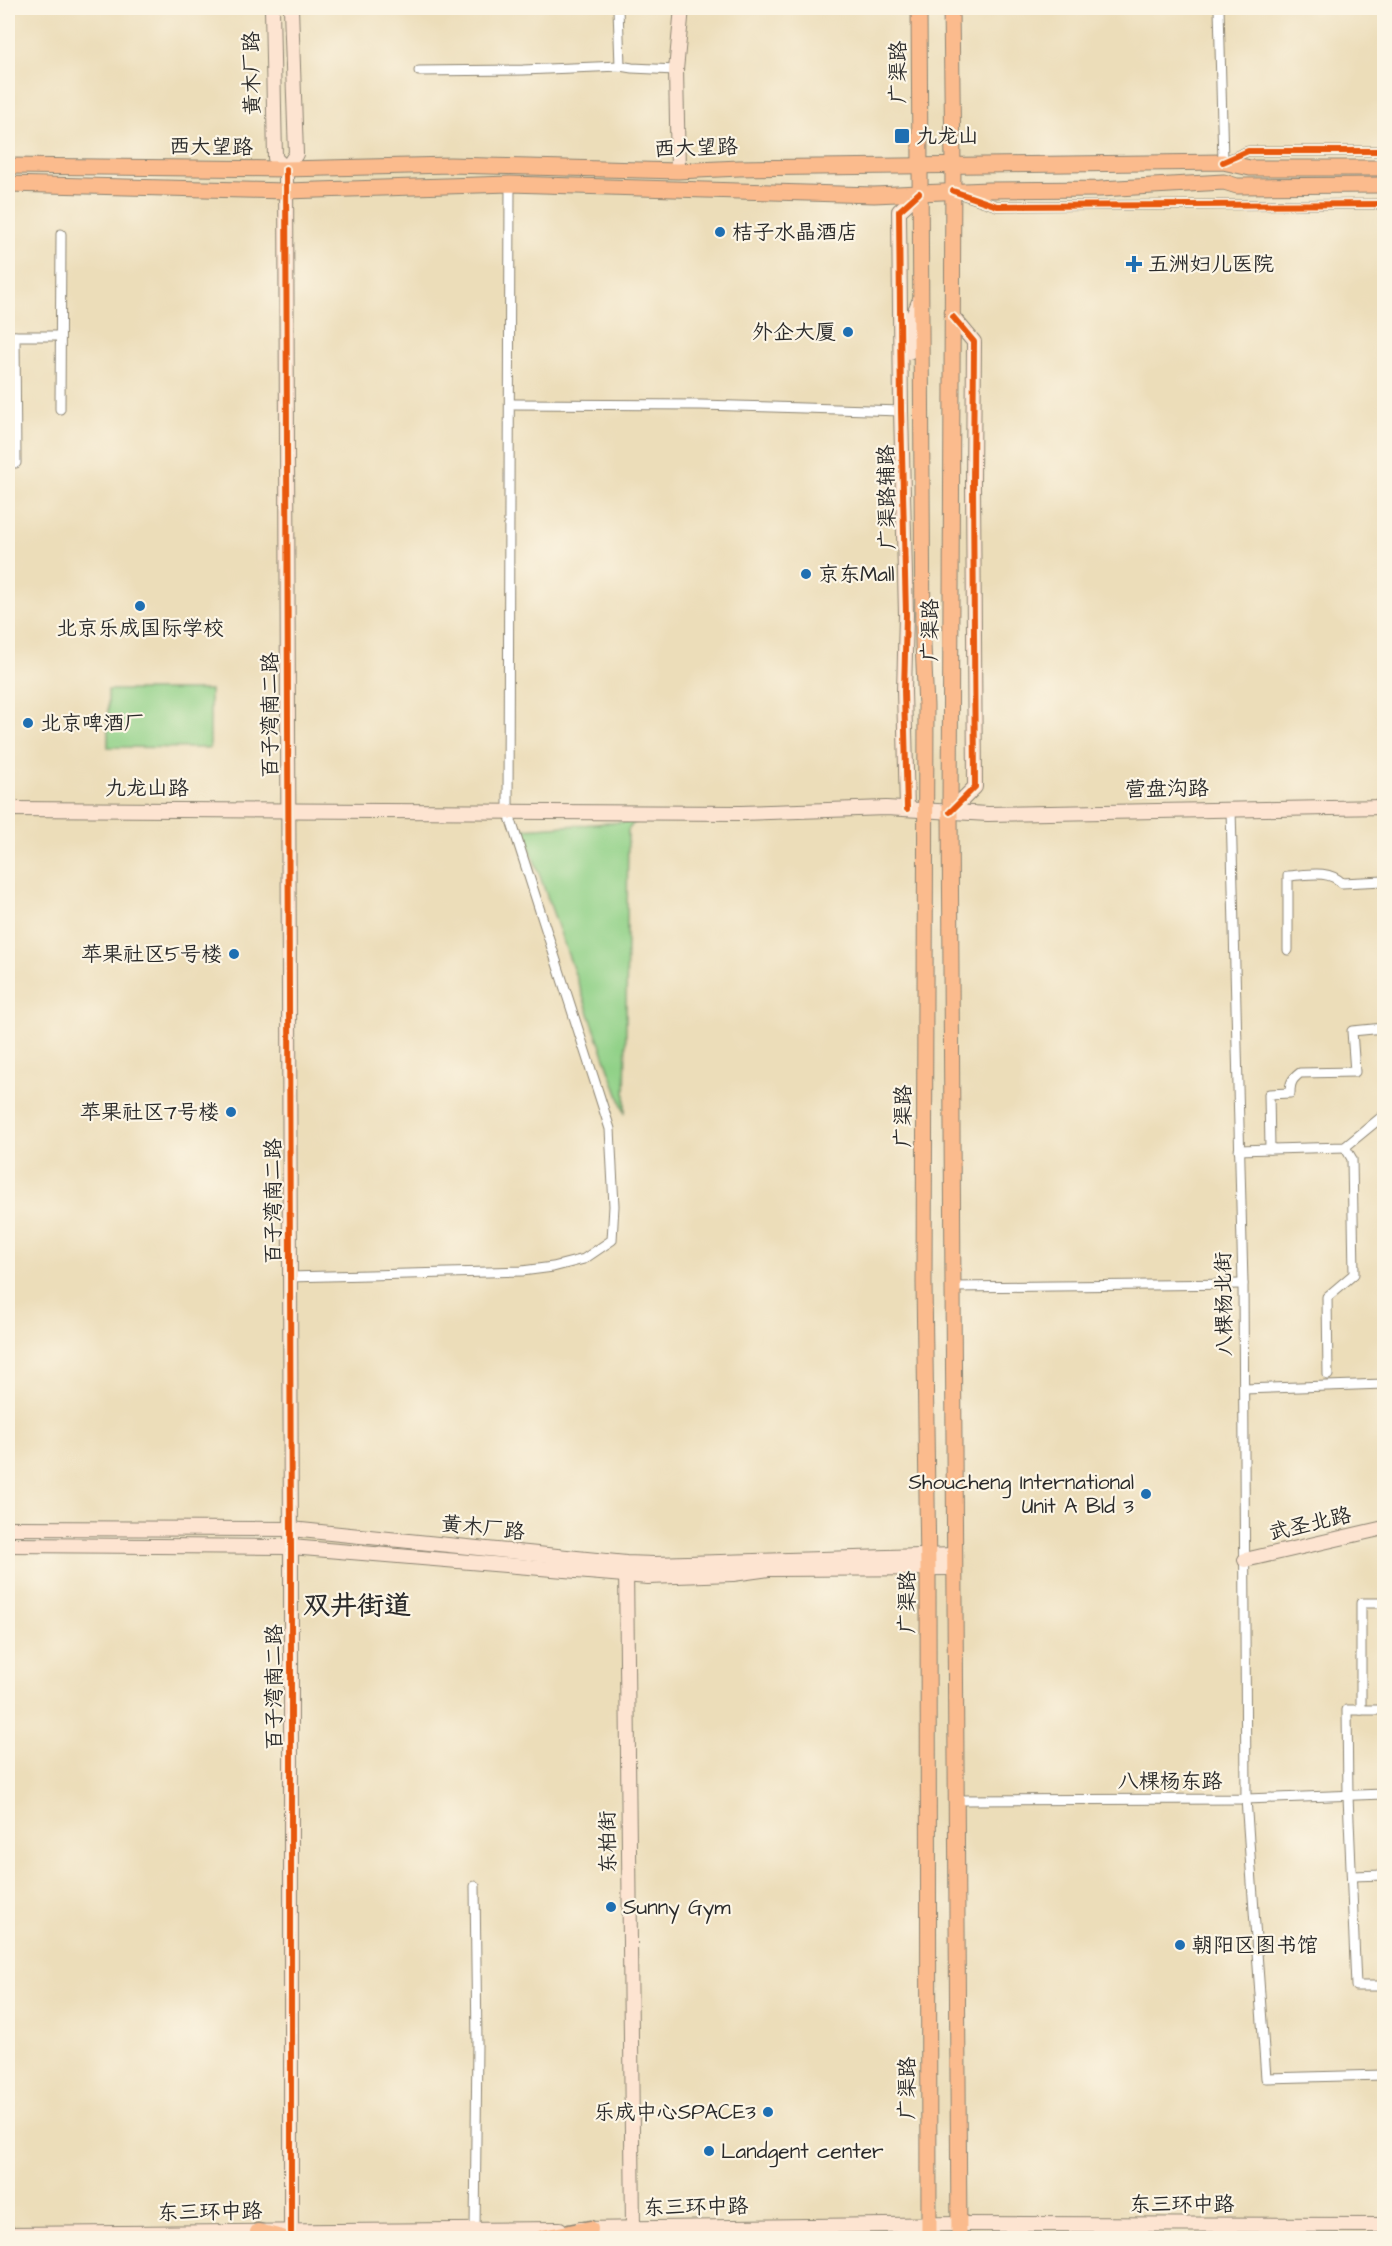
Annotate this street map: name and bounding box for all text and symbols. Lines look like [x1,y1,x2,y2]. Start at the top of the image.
street label: 黄木厂路 [237,31,267,115]
street label: 广渠路 [884,41,913,104]
place label: 九龙山 [916,122,979,151]
marker: 九龙山 [893,127,911,145]
street label: 西大望路 [169,132,253,162]
street label: 西大望路 [654,132,738,164]
place label: 桔子水晶酒店 [732,218,858,247]
marker: 桔子水晶酒店 [713,225,727,239]
place label: 五洲妇儿医院 [1148,250,1274,279]
marker: 五洲妇儿医院 [1125,255,1143,273]
place label: 外企大厦 [752,318,836,347]
marker: 外企大厦 [841,325,855,339]
street label: 广渠路辅路 [872,444,902,550]
place label: 京东Mall [818,560,895,589]
marker: 京东Mall [799,567,813,581]
marker: 北京乐成国际学校 [133,599,147,613]
street label: 广渠路 [916,599,945,662]
place label: 北京乐成国际学校 [56,614,224,643]
street label: 百子湾南二路 [256,652,285,778]
place label: 北京啤酒厂 [40,709,145,738]
marker: 北京啤酒厂 [21,716,35,730]
street label: 九龙山路 [105,774,189,803]
street label: 营盘沟路 [1125,774,1209,804]
place label: 苹果社区5号楼 [81,940,222,969]
marker: 苹果社区5号楼 [227,947,241,961]
street label: 广渠路 [889,1085,918,1148]
place label: 苹果社区7号楼 [80,1098,219,1127]
marker: 苹果社区7号楼 [224,1105,238,1119]
street label: 百子湾南二路 [259,1138,288,1264]
street label: 八棵杨北街 [1209,1251,1239,1357]
place label: Shoucheng International Unit A Bld 3 [909,1468,1134,1521]
marker: Shoucheng International Unit A Bld 3 [1139,1487,1153,1501]
street label: 武圣北路 [1266,1500,1354,1548]
street label: 黄木厂路 [440,1509,526,1547]
street label: 广渠路 [893,1571,922,1634]
district label: 双井街道 [303,1587,411,1625]
street label: 百子湾南二路 [260,1624,289,1750]
street label: 八棵杨东路 [1118,1767,1223,1796]
street label: 东柏街 [593,1810,623,1874]
place label: Sunny Gym [623,1893,731,1924]
marker: Sunny Gym [604,1900,618,1914]
place label: 朝阳区图书馆 [1192,1931,1318,1960]
marker: 朝阳区图书馆 [1173,1938,1187,1952]
street label: 广渠路 [893,2057,922,2120]
place label: 乐成中心SPACE3 [594,2098,756,2127]
marker: 乐成中心SPACE3 [761,2105,775,2119]
place label: Landgent center [721,2137,884,2168]
marker: Landgent center [702,2144,716,2158]
street label: 东三环中路 [1130,2190,1235,2219]
street label: 东三环中路 [643,2192,749,2222]
street label: 东三环中路 [157,2197,263,2227]

